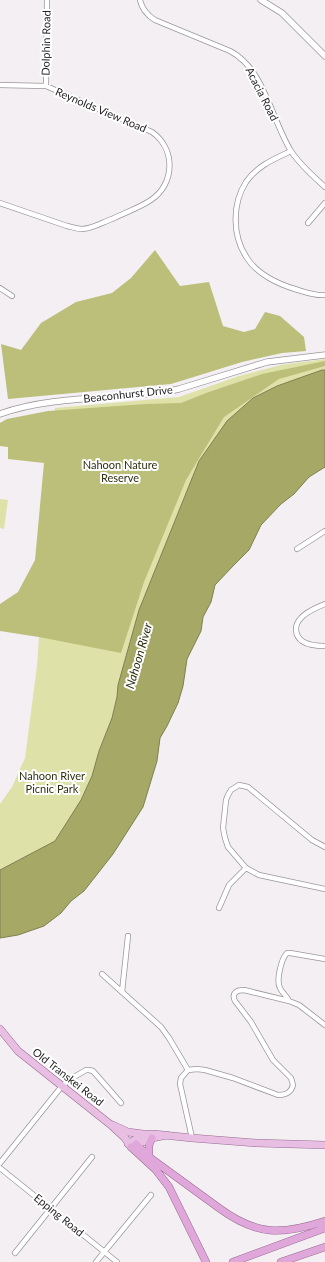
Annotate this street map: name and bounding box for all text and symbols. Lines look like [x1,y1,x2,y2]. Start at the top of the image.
street label: Dolphin Road [38,10,53,76]
street label: Acacia Road [243,65,282,123]
street label: Reynolds View Road [54,84,149,135]
street label: Beaconhurst Drive [83,382,173,405]
park label: Nahoon Nature Reserve [83,458,157,484]
water label: Nahoon River [122,620,155,690]
park label: Nahoon River Picnic Park [19,769,85,795]
street label: Old Transkei Road [30,1045,106,1108]
street label: Epping Road [32,1191,87,1239]

